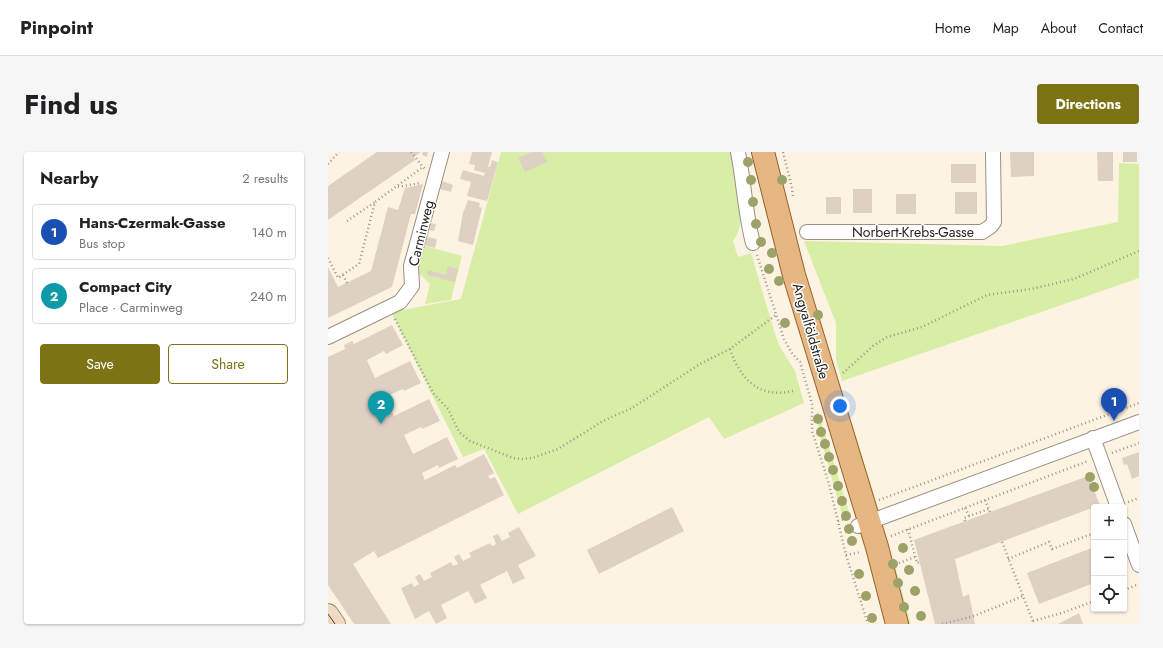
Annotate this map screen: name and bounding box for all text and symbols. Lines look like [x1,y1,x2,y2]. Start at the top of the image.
text: Pinpoint [20,14,93,41]
text: Home [935,18,971,38]
text: Map [993,18,1019,38]
text: About [1041,18,1076,38]
text: Contact [1098,18,1143,38]
text: Find us [24,84,118,125]
button: Directions [1037,84,1139,124]
text: Nearby [40,166,98,190]
text: 2 results [242,169,288,188]
street label: Carminweg [403,198,439,268]
text: Hans-Czermak-Gasse [79,212,226,234]
street label: Norbert-Krebs-Gasse [852,222,974,242]
text: 1 [51,223,57,242]
text: 140 m [252,223,287,242]
text: Bus stop [79,234,125,253]
text: Compact City [79,276,172,298]
street label: Angyalföldstraße [788,281,834,381]
text: 2 [50,287,58,306]
text: 240 m [250,287,287,306]
text: Place · Carminweg [79,298,183,317]
button: Save [40,344,160,384]
button: Share [168,344,288,384]
pin: 1 [1101,388,1127,421]
pin: 2 [368,391,394,424]
your location [830,396,850,416]
map controls [1091,504,1127,612]
button: + [1091,504,1127,540]
button: − [1091,540,1127,576]
button: locate [1091,576,1127,612]

